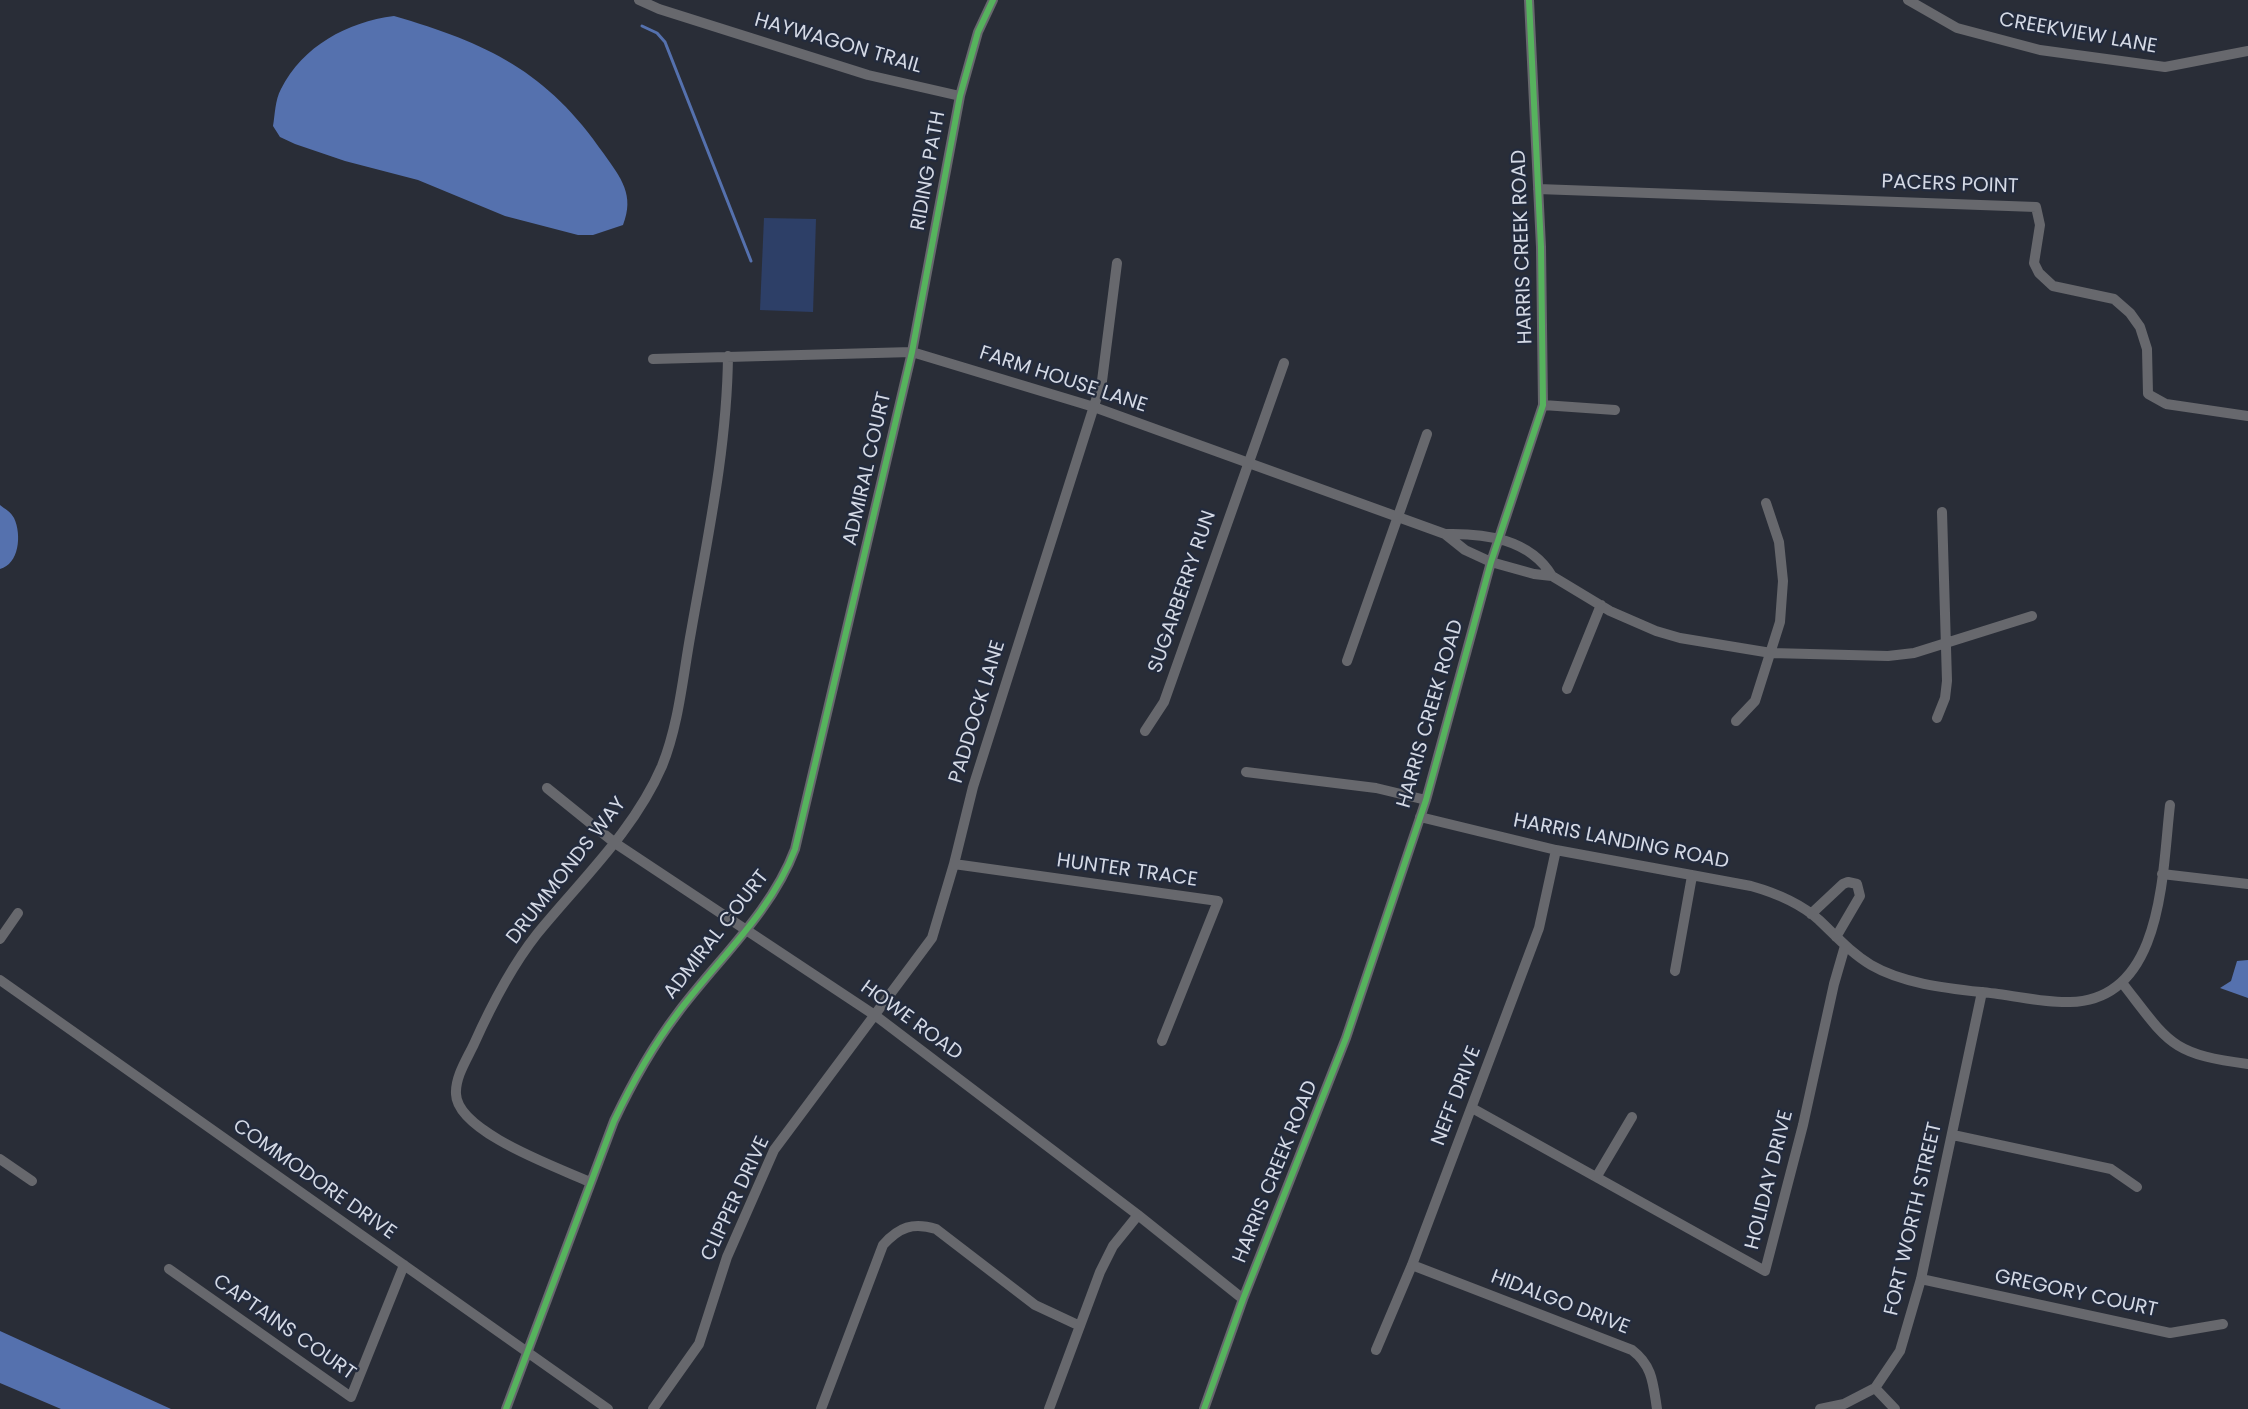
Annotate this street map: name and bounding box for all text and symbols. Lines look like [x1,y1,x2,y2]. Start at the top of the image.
street label: CREEKVIEW LANE [1997,8,2159,60]
street label: HAYWAGON TRAIL [752,9,924,79]
street label: RIDING PATH [907,109,951,233]
street label: HARRIS CREEK ROAD [1508,149,1538,345]
street label: PACERS POINT [1881,171,2019,199]
street label: FARM HOUSE LANE [976,342,1150,418]
street label: ADMIRAL COURT [839,390,897,548]
street label: SUGARBERRY RUN [1144,508,1222,676]
street label: HARRIS CREEK ROAD [1393,617,1469,811]
street label: PADDOCK LANE [945,638,1011,786]
street label: DRUMMONDS WAY [502,793,632,949]
street label: HARRIS LANDING ROAD [1511,809,1731,875]
street label: HUNTER TRACE [1055,849,1199,893]
street label: ADMIRAL COURT [659,866,775,1004]
street label: HOWE ROAD [855,976,967,1066]
street label: NEFF DRIVE [1427,1043,1487,1149]
street label: HARRIS CREEK ROAD [1228,1077,1324,1267]
street label: HOLIDAY DRIVE [1741,1108,1799,1252]
street label: COMMODORE DRIVE [228,1115,400,1245]
street label: FORT WORTH STREET [1880,1120,1948,1318]
street label: CLIPPER DRIVE [697,1133,775,1265]
street label: GREGORY COURT [1992,1265,2160,1323]
street label: HIDALGO DRIVE [1487,1266,1633,1340]
street label: CAPTAINS COURT [208,1270,360,1386]

